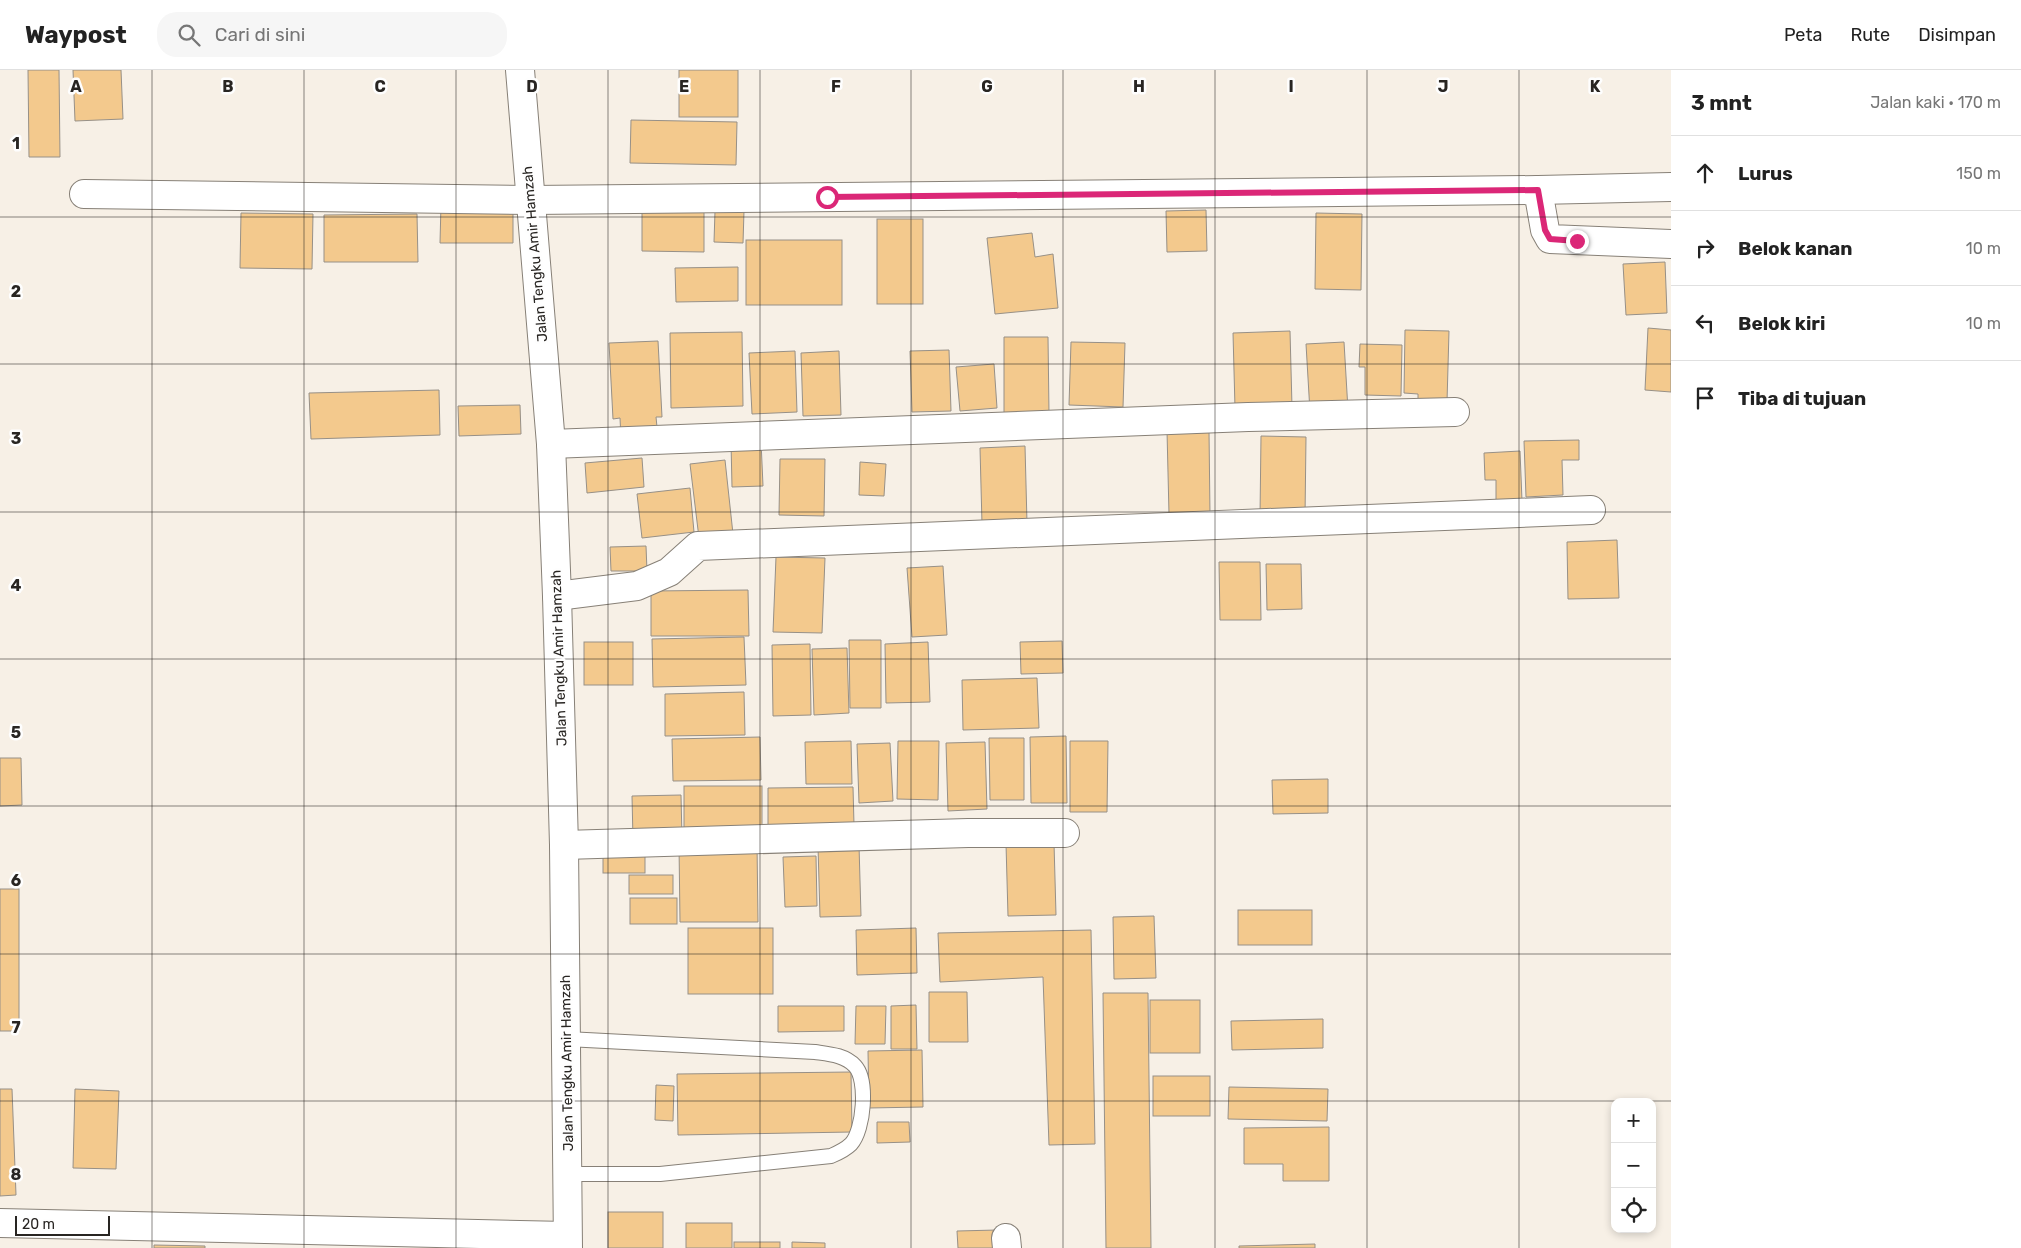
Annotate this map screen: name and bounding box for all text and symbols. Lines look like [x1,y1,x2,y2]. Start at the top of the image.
search box [157,12,507,57]
text: Waypost [25,21,127,49]
icon: search [175,21,203,49]
text: Cari di sini [215,23,305,46]
text: Peta [1784,24,1822,46]
text: Rute [1850,24,1890,46]
text: Disimpan [1918,24,1996,46]
text: A [70,77,82,96]
text: B [222,77,234,96]
text: C [374,77,386,96]
text: D [526,77,538,96]
text: E [679,77,689,96]
text: F [831,77,841,96]
text: G [981,77,993,96]
text: H [1133,77,1145,96]
text: I [1288,77,1294,96]
text: J [1438,77,1448,96]
text: K [1590,77,1601,96]
text: 3 mnt [1691,90,1752,115]
text: Jalan kaki · 170 m [1870,93,2001,112]
text: 1 [12,134,20,153]
icon: ahead [1691,159,1719,187]
text: Lurus [1738,162,1793,185]
text: 150 m [1956,164,2001,183]
street label: Jalan Tengku Amir Hamzah [519,165,551,343]
route start [816,186,839,209]
route end [1566,230,1589,253]
icon: right [1691,234,1719,262]
text: Belok kanan [1738,237,1853,260]
text: 10 m [1966,239,2001,258]
text: 2 [11,282,21,301]
icon: left [1691,309,1719,337]
text: Belok kiri [1738,312,1825,335]
text: 10 m [1966,314,2001,333]
icon: arrive [1691,384,1719,412]
text: Tiba di tujuan [1738,387,1866,410]
text: 3 [11,429,21,448]
street label: Jalan Tengku Amir Hamzah [547,569,571,747]
text: 4 [11,576,22,595]
text: 5 [11,723,21,742]
text: 6 [11,871,21,890]
street label: Jalan Tengku Amir Hamzah [557,975,577,1151]
text: 7 [11,1018,21,1037]
map controls [1611,1098,1656,1233]
button: + [1611,1098,1656,1143]
button: − [1611,1143,1656,1188]
text: 8 [11,1165,22,1184]
button: locate [1611,1188,1656,1233]
scale bar [15,1213,110,1236]
text: 20 m [22,1216,55,1233]

